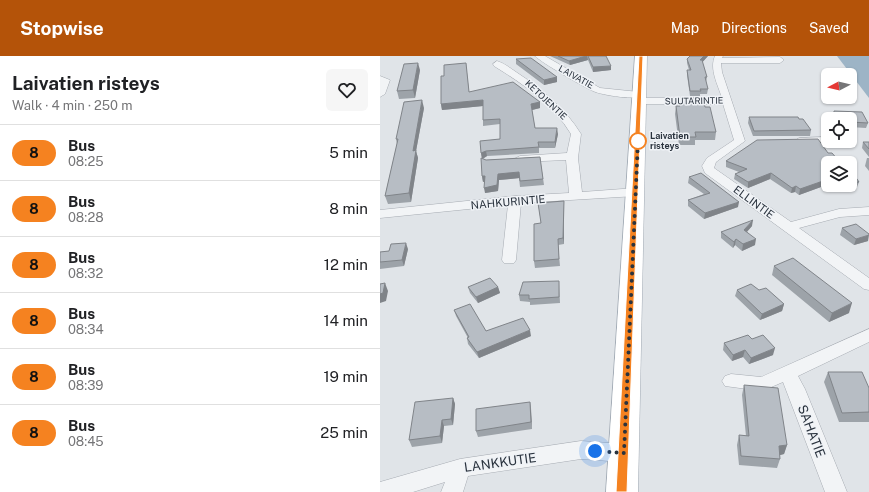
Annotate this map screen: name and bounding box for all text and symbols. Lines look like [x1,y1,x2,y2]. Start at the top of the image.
text: Stopwise [20,17,104,39]
text: Map [671,20,699,36]
text: Directions [721,20,787,36]
text: Saved [809,20,849,36]
street label: LAIVATIE [557,62,596,91]
north arrow [821,68,857,104]
map controls [821,68,857,192]
button: heart [326,69,368,111]
text: Laivatien risteys [12,72,160,94]
street label: KETOJENTIE [523,78,570,122]
street label: SUUTARINTIE [665,94,724,107]
text: Walk · 4 min · 250 m [12,98,132,113]
button: locate [821,112,857,148]
place label: Laivatien risteys [650,130,689,151]
marker: Laivatien risteys [629,132,647,150]
text: Bus [68,137,95,154]
text: 5 min [329,144,368,161]
text: 8 [29,145,39,161]
text: 08:25 [68,154,104,169]
button: layers [821,156,857,192]
street label: ELLINTIE [731,183,777,221]
text: Bus [68,193,95,210]
street label: NAHKURINTIE [470,193,546,211]
text: 8 min [329,200,368,217]
text: 8 [29,201,39,217]
text: 08:28 [68,210,104,225]
text: Bus [68,249,95,266]
text: 12 min [324,256,368,273]
text: 8 [29,257,39,273]
text: 08:32 [68,266,103,281]
text: Bus [68,305,95,322]
text: 14 min [323,312,368,329]
text: 8 [29,313,39,329]
text: 08:34 [68,322,104,337]
text: Bus [68,361,95,378]
text: 19 min [323,368,368,385]
text: 8 [29,369,39,385]
text: 08:39 [68,378,103,393]
street label: SAHATIE [795,403,828,460]
text: Bus [68,417,95,434]
text: 25 min [320,424,368,441]
text: 8 [29,425,39,441]
text: 08:45 [68,434,104,449]
your location [585,441,605,461]
street label: LANKKUTIE [463,450,537,475]

